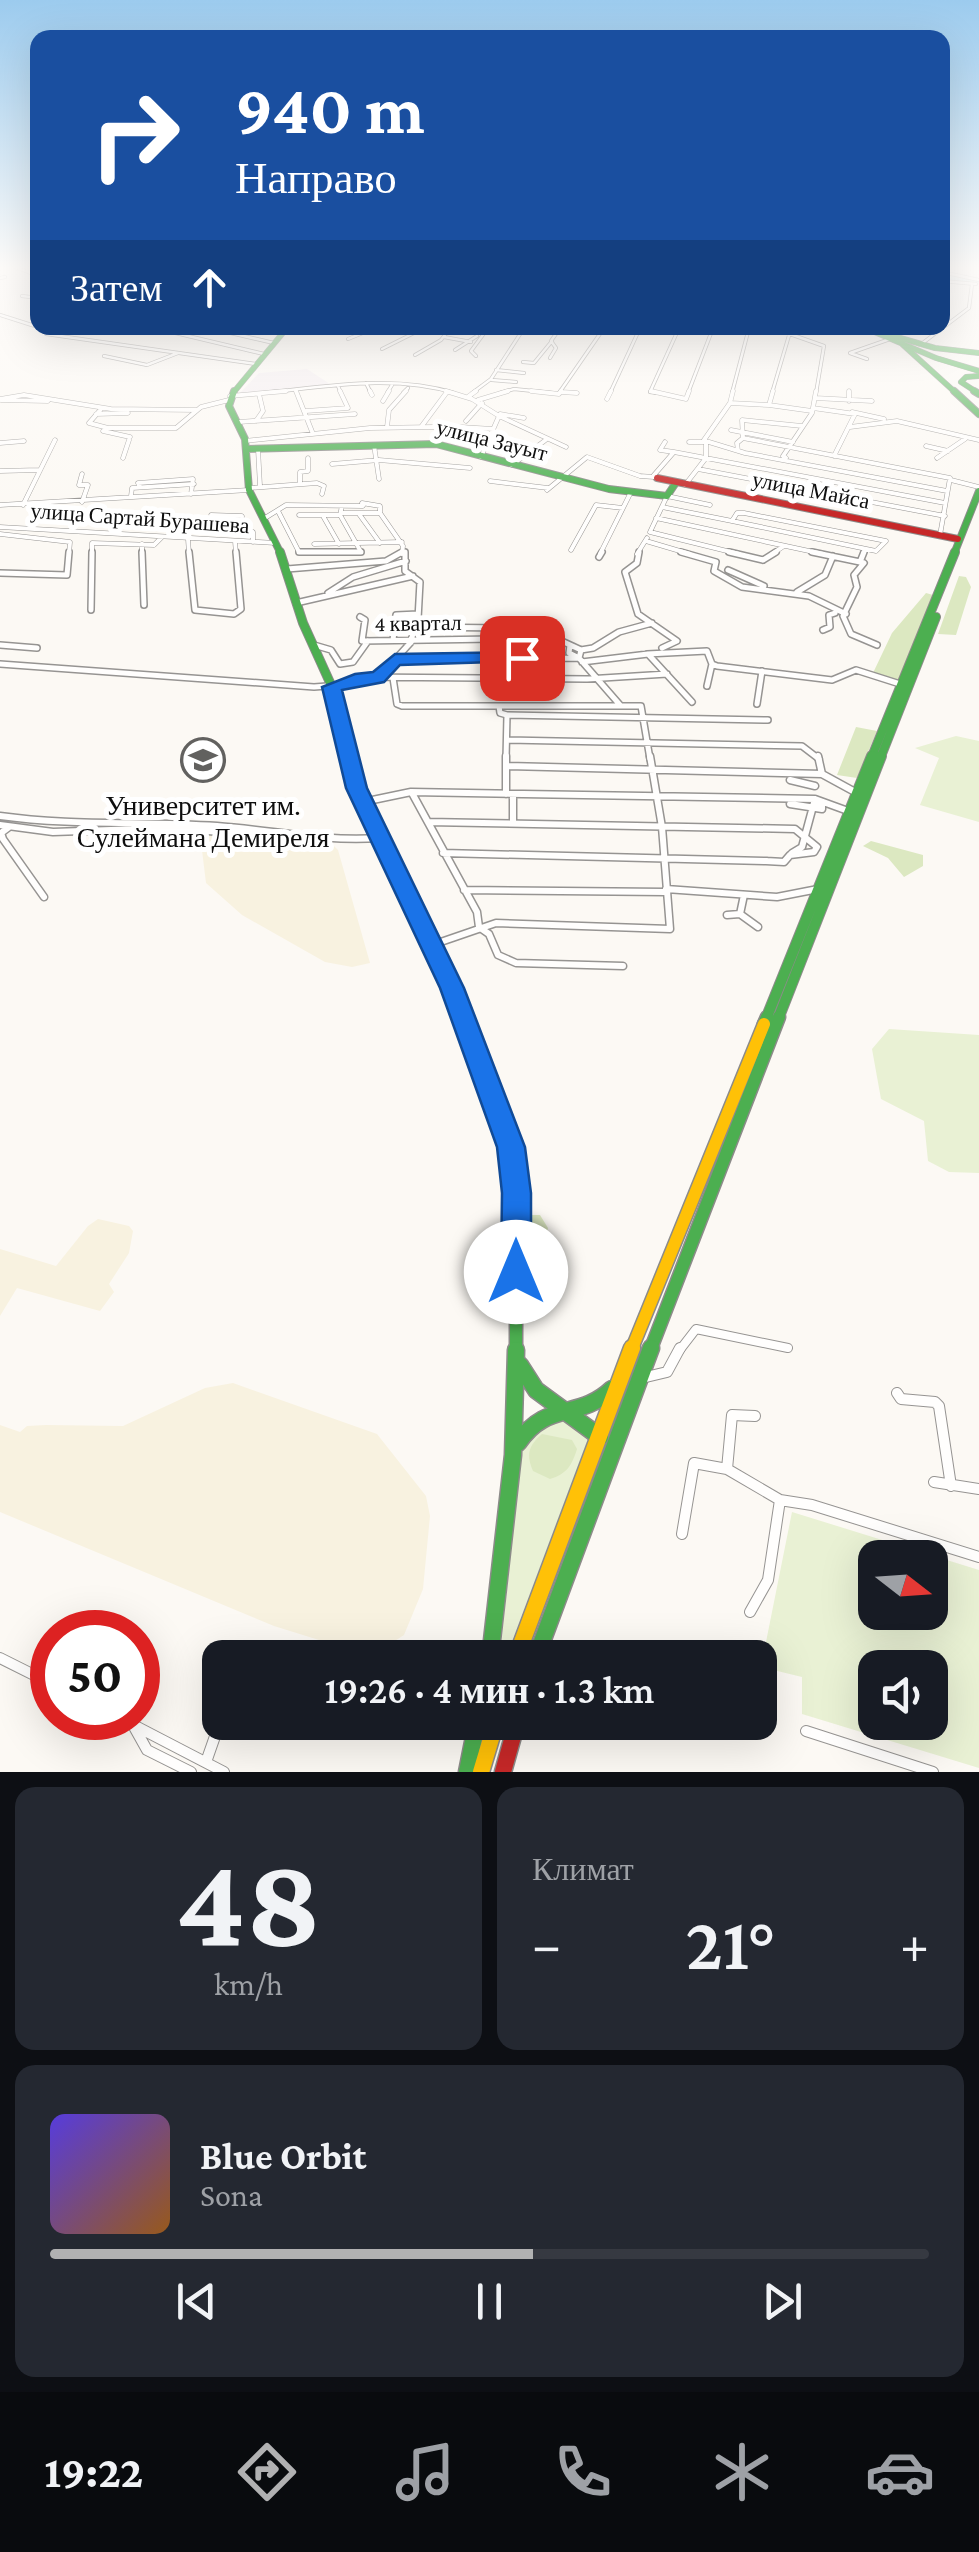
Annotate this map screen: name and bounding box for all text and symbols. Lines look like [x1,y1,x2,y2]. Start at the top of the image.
icon: right [70,70,200,200]
text: 940 m [235,70,425,148]
text: Направо [235,153,397,203]
icon: ahead [182,260,237,315]
text: Затем [70,267,162,309]
street label: улица Зауыт [434,414,550,466]
street label: улица Майса [750,466,872,514]
street label: улица Сартай Бурашева [30,498,251,538]
street label: 4 квартал [374,610,462,636]
pin [480,616,565,701]
icon: arrive [495,631,550,686]
school or university icon: Университет им. Сулеймана Демиреля [180,737,226,783]
place label: Университет им. Сулеймана Демиреля [77,790,329,853]
position arrow [464,1220,568,1324]
north arrow [858,1540,948,1630]
map controls [858,1540,948,1740]
speed limit sign: 50 [30,1610,160,1740]
button: sound [858,1650,948,1740]
text: 19:26 · 4 мин · 1.3 km [325,1669,654,1711]
text: 48 [176,1828,321,1973]
text: Климат [532,1851,634,1887]
text: 21° [685,1902,776,1985]
text: − [532,1914,561,1975]
text: + [900,1914,929,1975]
text: km/h [214,1966,283,2002]
text: Blue Orbit [200,2135,367,2177]
text: Sona [200,2177,263,2213]
icon: previous [169,2274,224,2329]
icon: pause [462,2274,517,2329]
icon: next [755,2274,810,2329]
icon: directions [232,2437,302,2507]
icon: music [390,2437,460,2507]
icon: phone [548,2437,618,2507]
icon: climate [707,2437,777,2507]
icon: car [865,2437,935,2507]
text: 19:22 [44,2447,143,2497]

